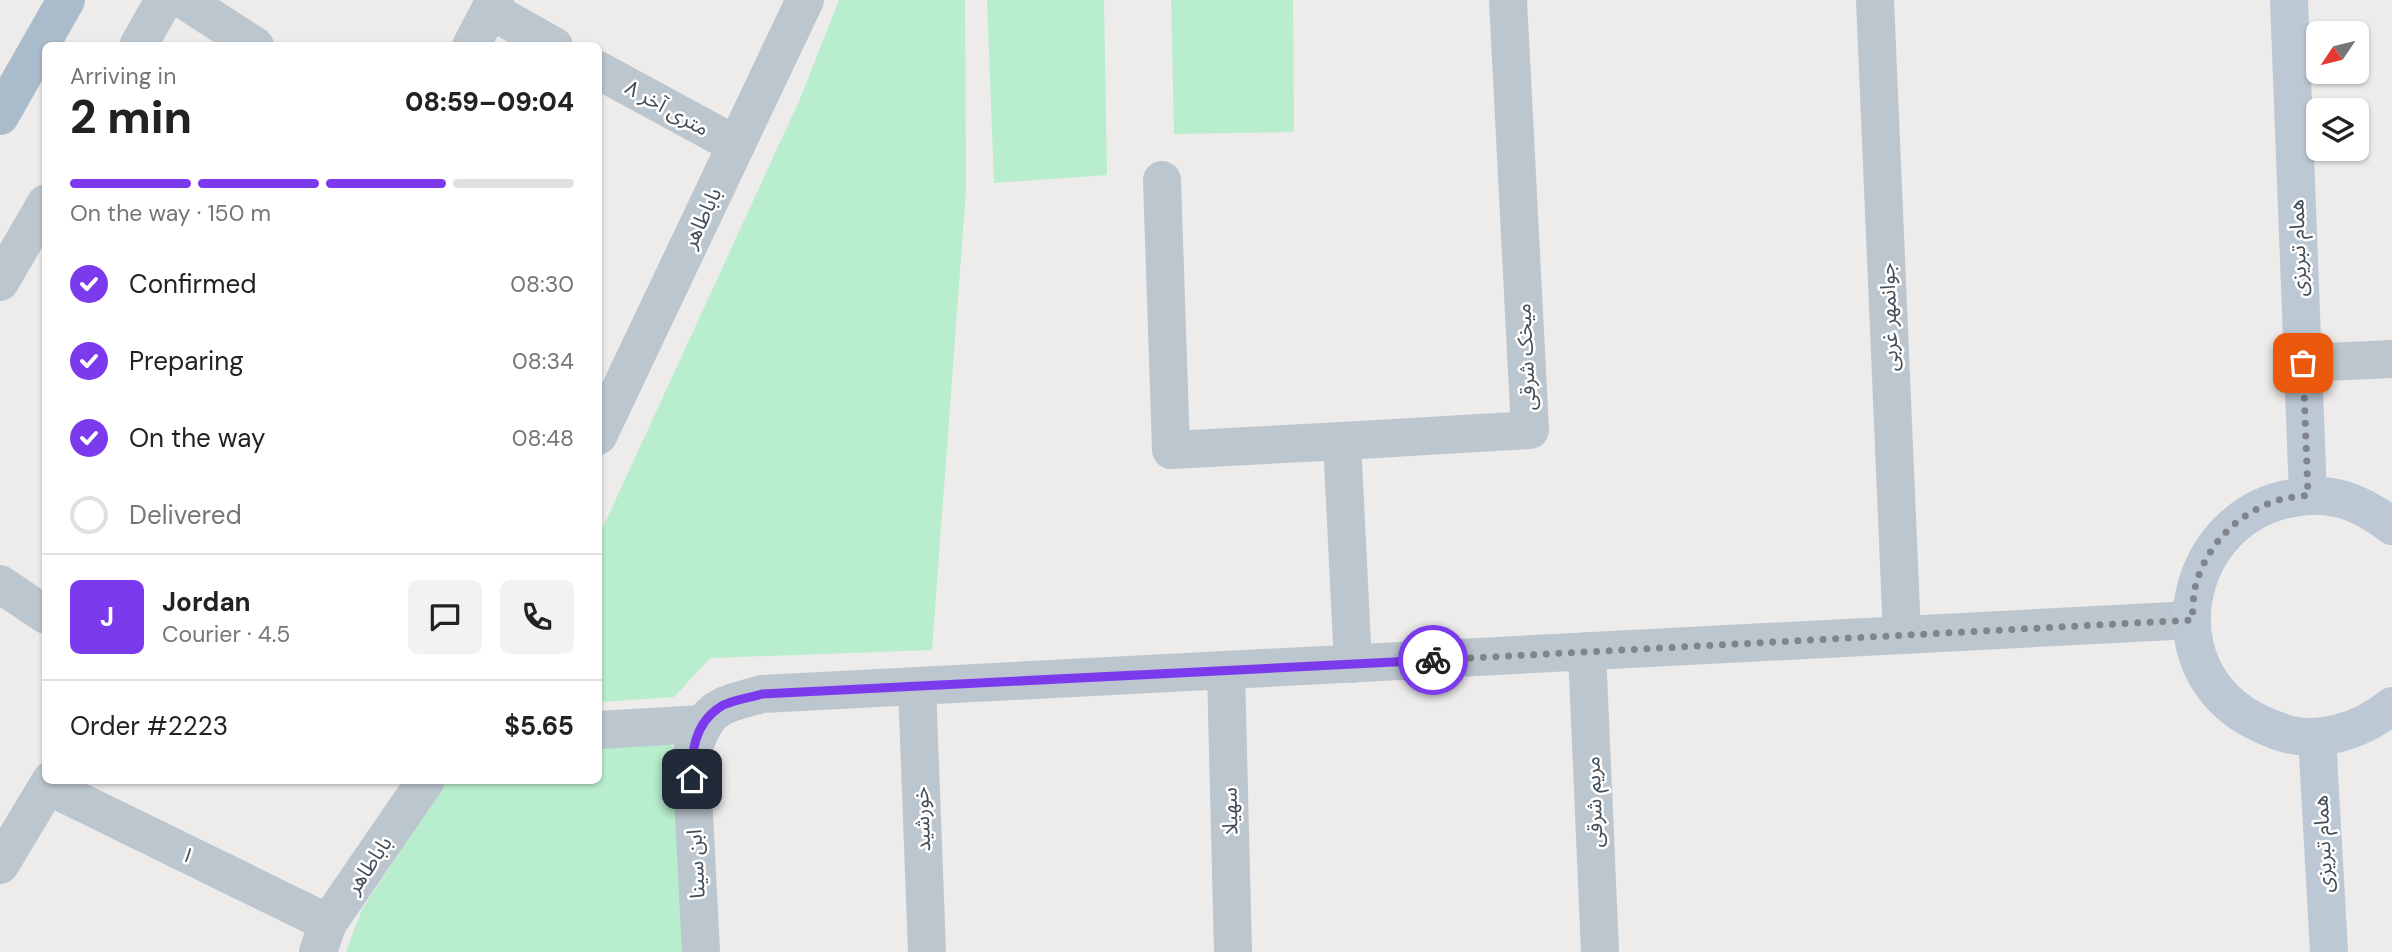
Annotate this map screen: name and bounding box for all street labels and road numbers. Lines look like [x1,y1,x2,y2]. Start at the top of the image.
street label: ۸ متری آخر [620,73,714,143]
street label: باباطاهر [675,183,728,254]
street label: همام تبریزی [2282,199,2316,297]
street label: جوانمهر غربی [1873,262,1905,372]
street label: میخک شرقی [1509,303,1543,411]
street label: مریم شرقی [1578,756,1611,848]
street label: خورشید [907,786,937,852]
street label: سهیلا [1216,787,1244,835]
street label: همام تبریزی [2306,794,2342,894]
street label: ابن سینا [680,829,712,899]
street label: باباطاهر [339,831,399,900]
street label: ۱ [176,840,200,870]

